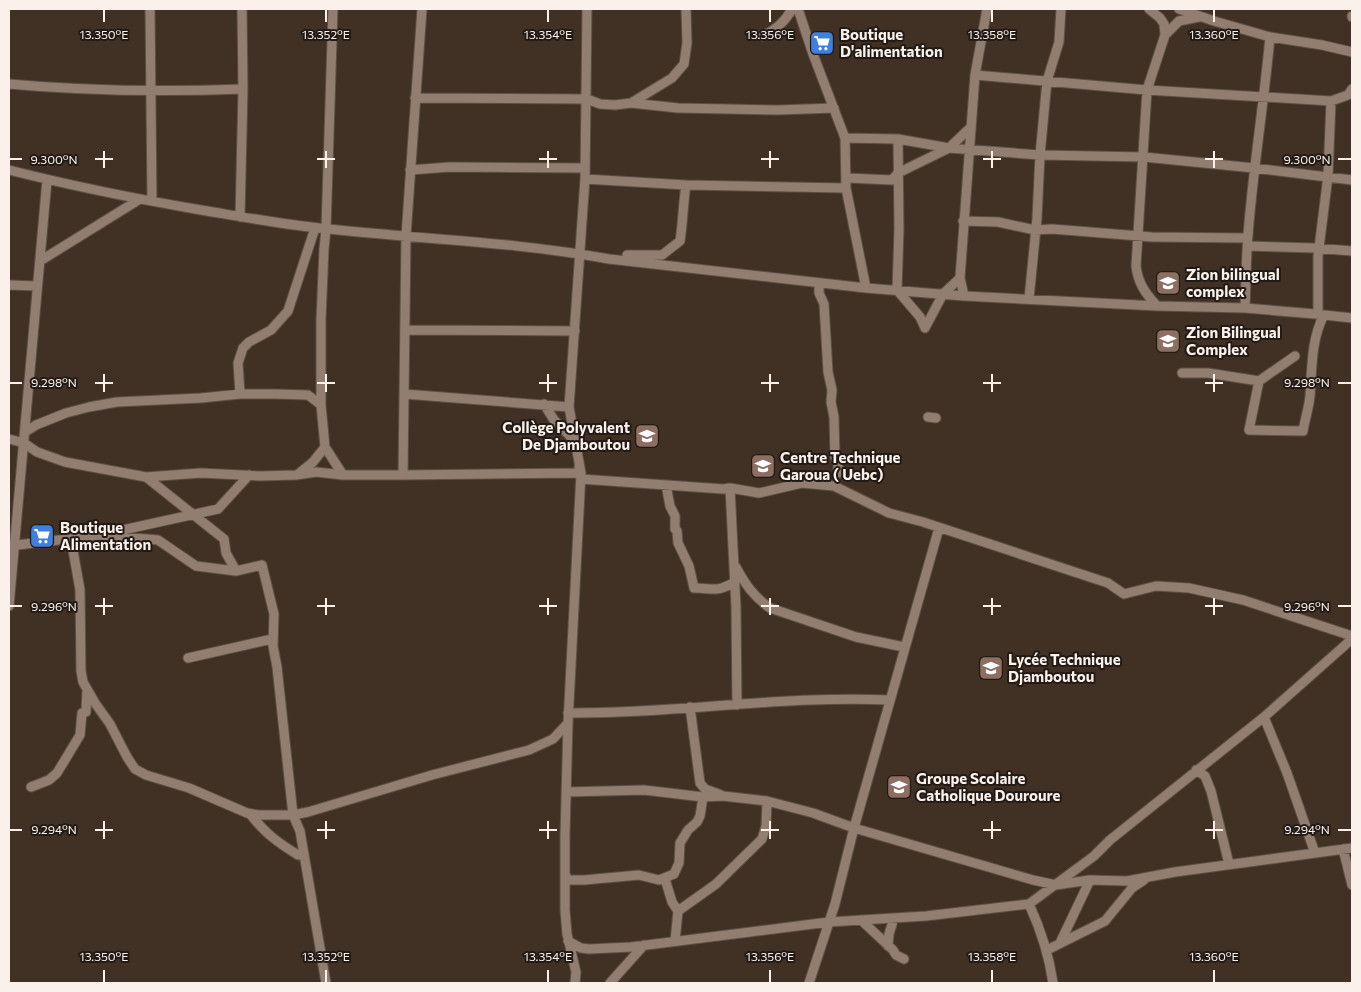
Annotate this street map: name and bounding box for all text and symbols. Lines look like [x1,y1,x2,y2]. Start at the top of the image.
place label: Boutique D'alimentation [840,25,943,60]
text: 13.350°E [80,27,128,41]
text: 13.352°E [302,27,350,41]
text: 13.354°E [524,27,572,41]
text: 13.356°E [746,27,794,41]
text: 13.358°E [968,27,1016,41]
text: 13.360°E [1189,27,1239,41]
supermarket icon: Boutique D'alimentation [809,30,835,56]
text: 9.300°N [30,152,78,166]
text: 9.300°N [1283,152,1331,166]
place label: Zion bilingual complex [1186,265,1280,300]
school or university icon: Zion bilingual complex [1155,270,1181,296]
place label: Zion Bilingual Complex [1186,323,1281,358]
school or university icon: Zion Bilingual Complex [1155,328,1181,354]
text: 9.298°N [31,375,77,389]
text: 9.298°N [1284,375,1330,389]
place label: Collège Polyvalent De Djamboutou [502,418,630,453]
school or university icon: Collège Polyvalent De Djamboutou [634,423,660,449]
place label: Centre Technique Garoua ( Uebc) [780,448,901,483]
school or university icon: Centre Technique Garoua ( Uebc) [750,453,776,479]
place label: Boutique Alimentation [60,518,151,553]
supermarket icon: Boutique Alimentation [29,523,55,549]
text: 9.296°N [31,599,77,613]
text: 9.296°N [1284,599,1330,613]
place label: Lycée Technique Djamboutou [1008,650,1121,685]
school or university icon: Lycée Technique Djamboutou [978,655,1004,681]
place label: Groupe Scolaire Catholique Douroure [916,769,1061,804]
school or university icon: Groupe Scolaire Catholique Douroure [886,774,912,800]
text: 9.294°N [31,822,77,836]
text: 9.294°N [1284,822,1330,836]
text: 13.350°E [80,949,128,963]
text: 13.352°E [302,949,350,963]
text: 13.354°E [524,949,572,963]
text: 13.356°E [746,949,794,963]
text: 13.358°E [968,949,1016,963]
text: 13.360°E [1189,949,1239,963]

